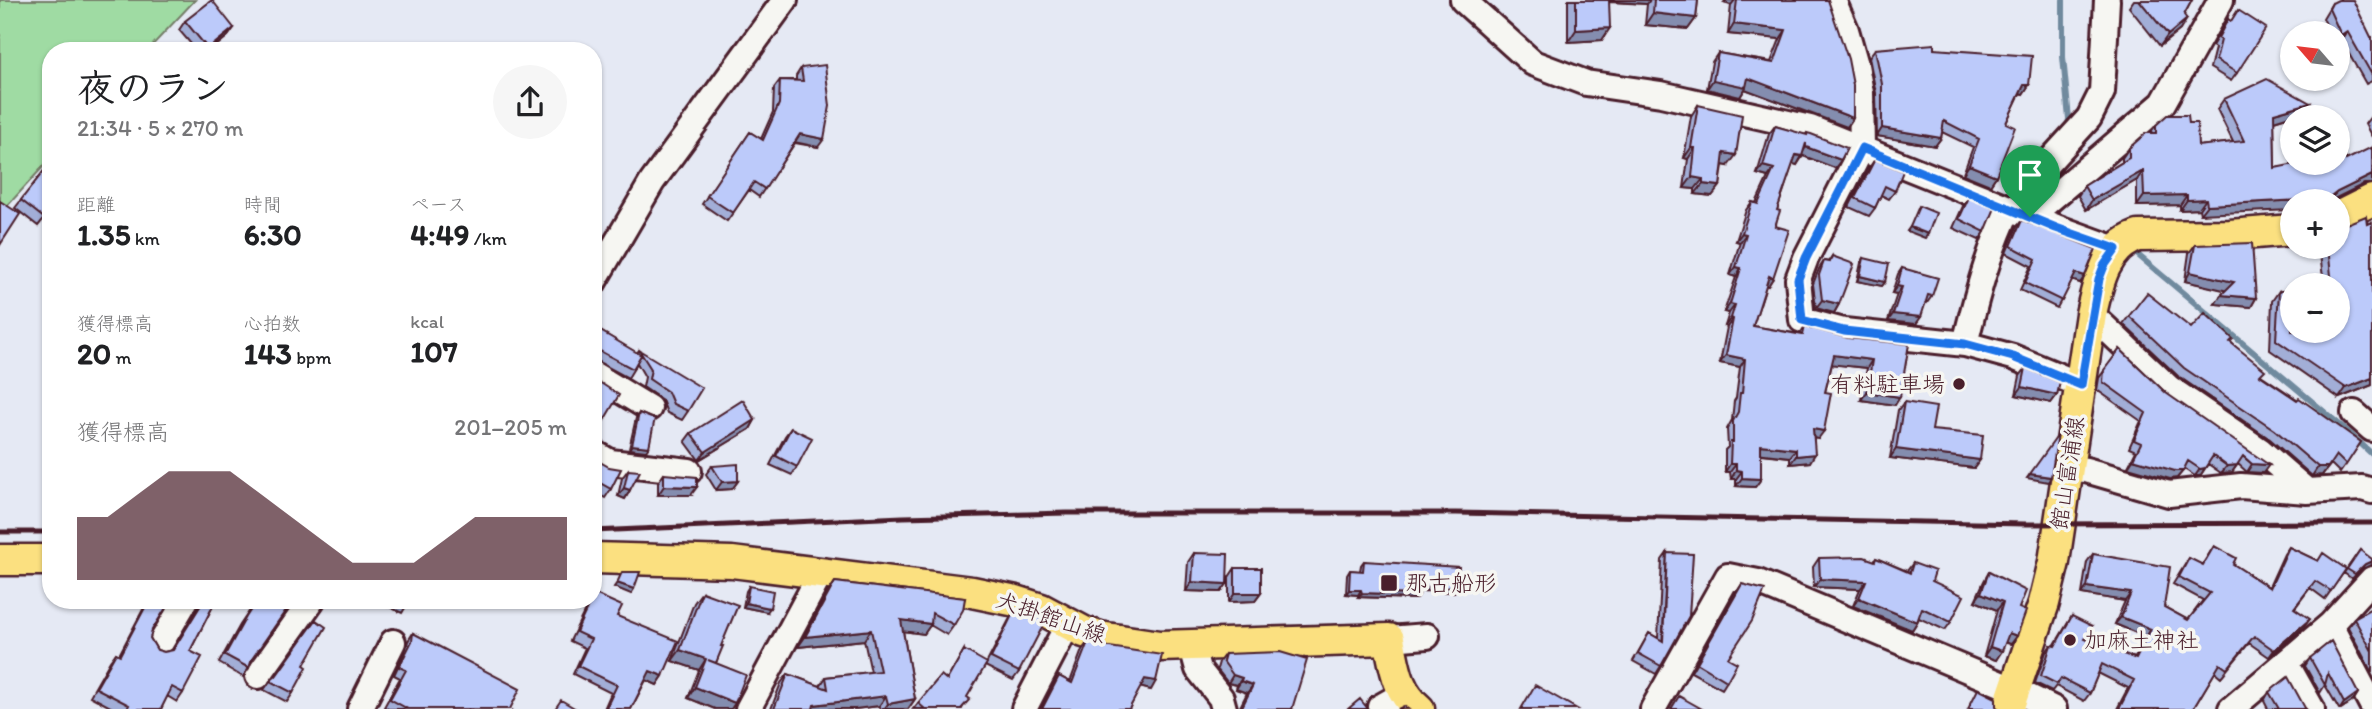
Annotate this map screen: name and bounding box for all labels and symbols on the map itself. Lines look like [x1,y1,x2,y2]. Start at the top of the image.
north arrow [2280,21,2350,91]
pin [2000,145,2060,217]
place label: 有料駐車場 [1830,370,1945,398]
marker: 有料駐車場 [1951,376,1967,392]
street label: 館山富浦線 [2044,414,2090,532]
place label: 那古船形 [1405,569,1497,597]
marker: 那古船形 [1379,573,1399,593]
street label: 犬掛館山線 [992,585,1110,649]
place label: 加麻土神社 [2084,626,2199,654]
marker: 加麻土神社 [2062,632,2078,648]

